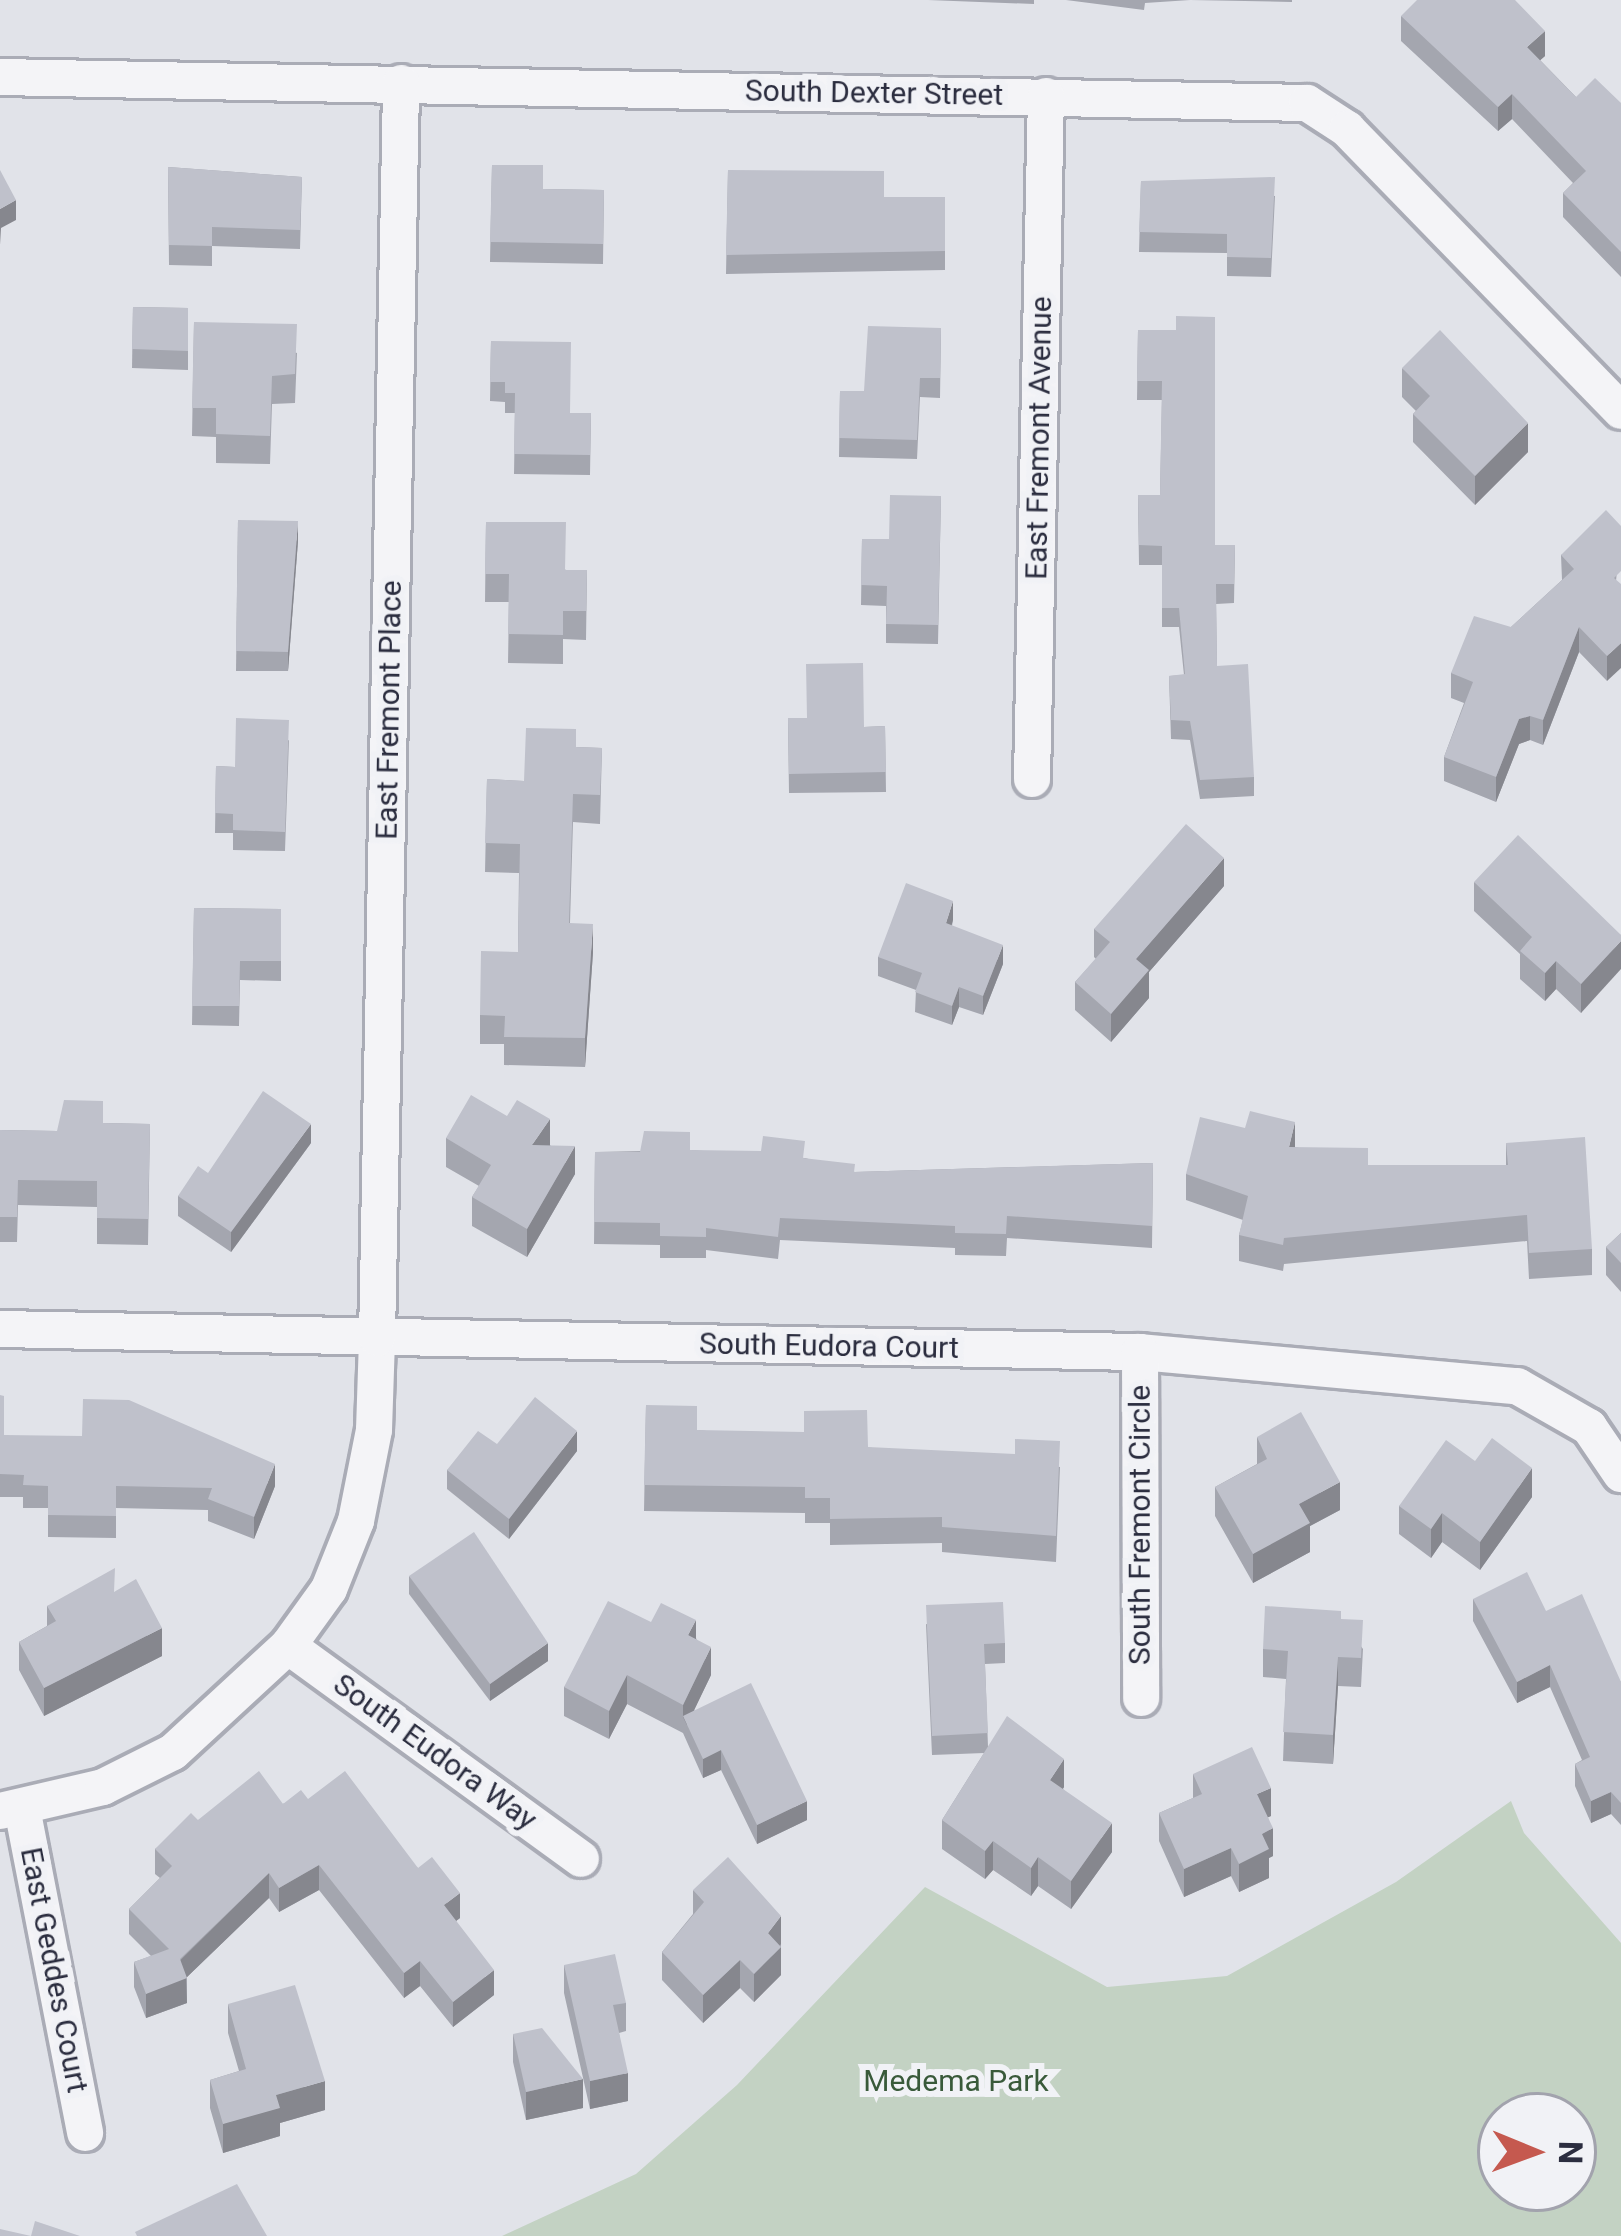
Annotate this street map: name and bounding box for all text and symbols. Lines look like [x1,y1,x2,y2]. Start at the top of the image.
street label: South Dexter Street [745,73,1003,113]
street label: East Fremont Avenue [1019,296,1059,580]
street label: East Fremont Place [369,580,409,840]
street label: South Eudora Court [699,1326,959,1366]
street label: South Fremont Circle [1122,1385,1158,1665]
street label: South Eudora Way [326,1666,544,1838]
street label: East Geddes Court [13,1844,95,2096]
park label: Medema Park [863,2063,1049,2099]
north arrow [1477,2092,1597,2212]
text: N [1551,2141,1590,2165]

